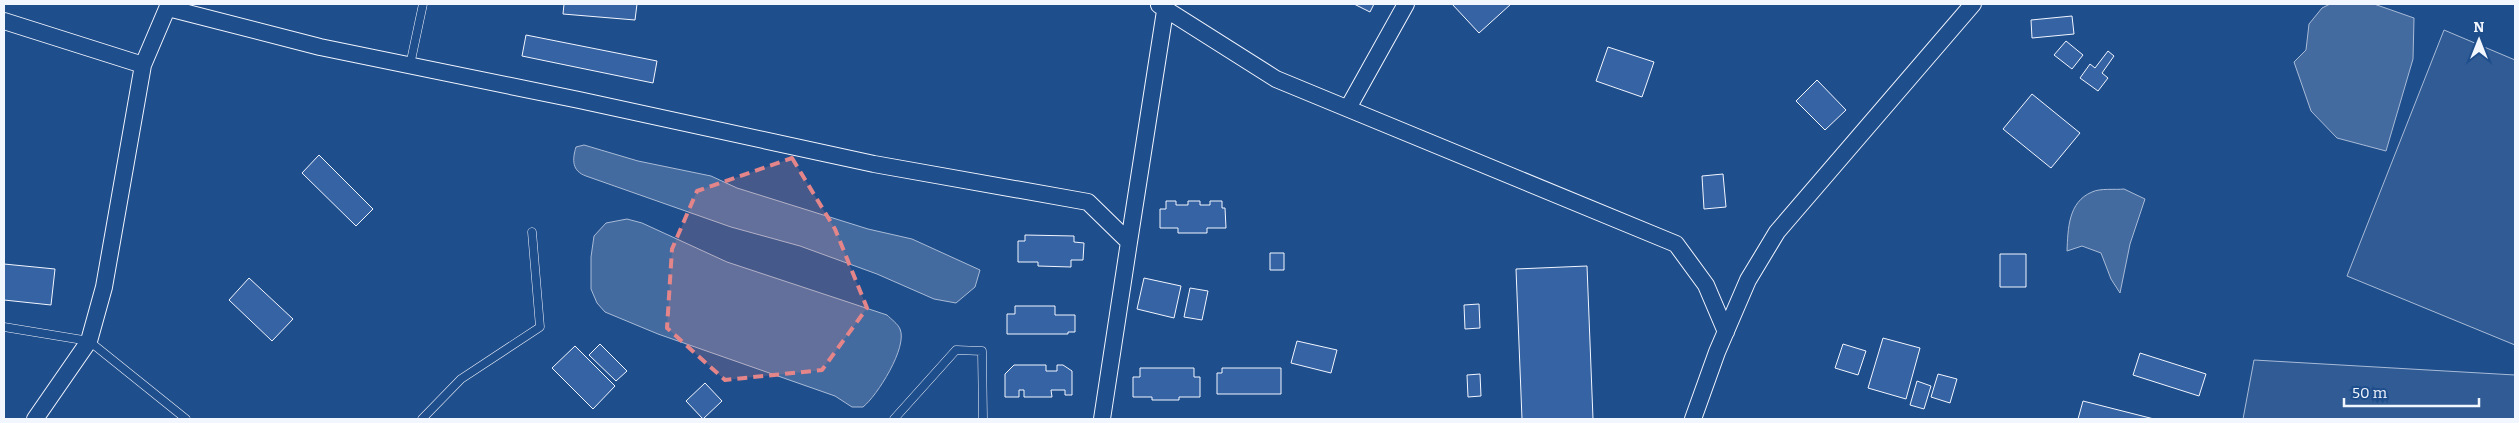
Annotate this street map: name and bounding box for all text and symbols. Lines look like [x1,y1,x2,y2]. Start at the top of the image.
north arrow [2454,15,2504,65]
text: N [2474,19,2485,36]
scale bar [2344,376,2479,408]
text: 50 m [2352,384,2388,402]

